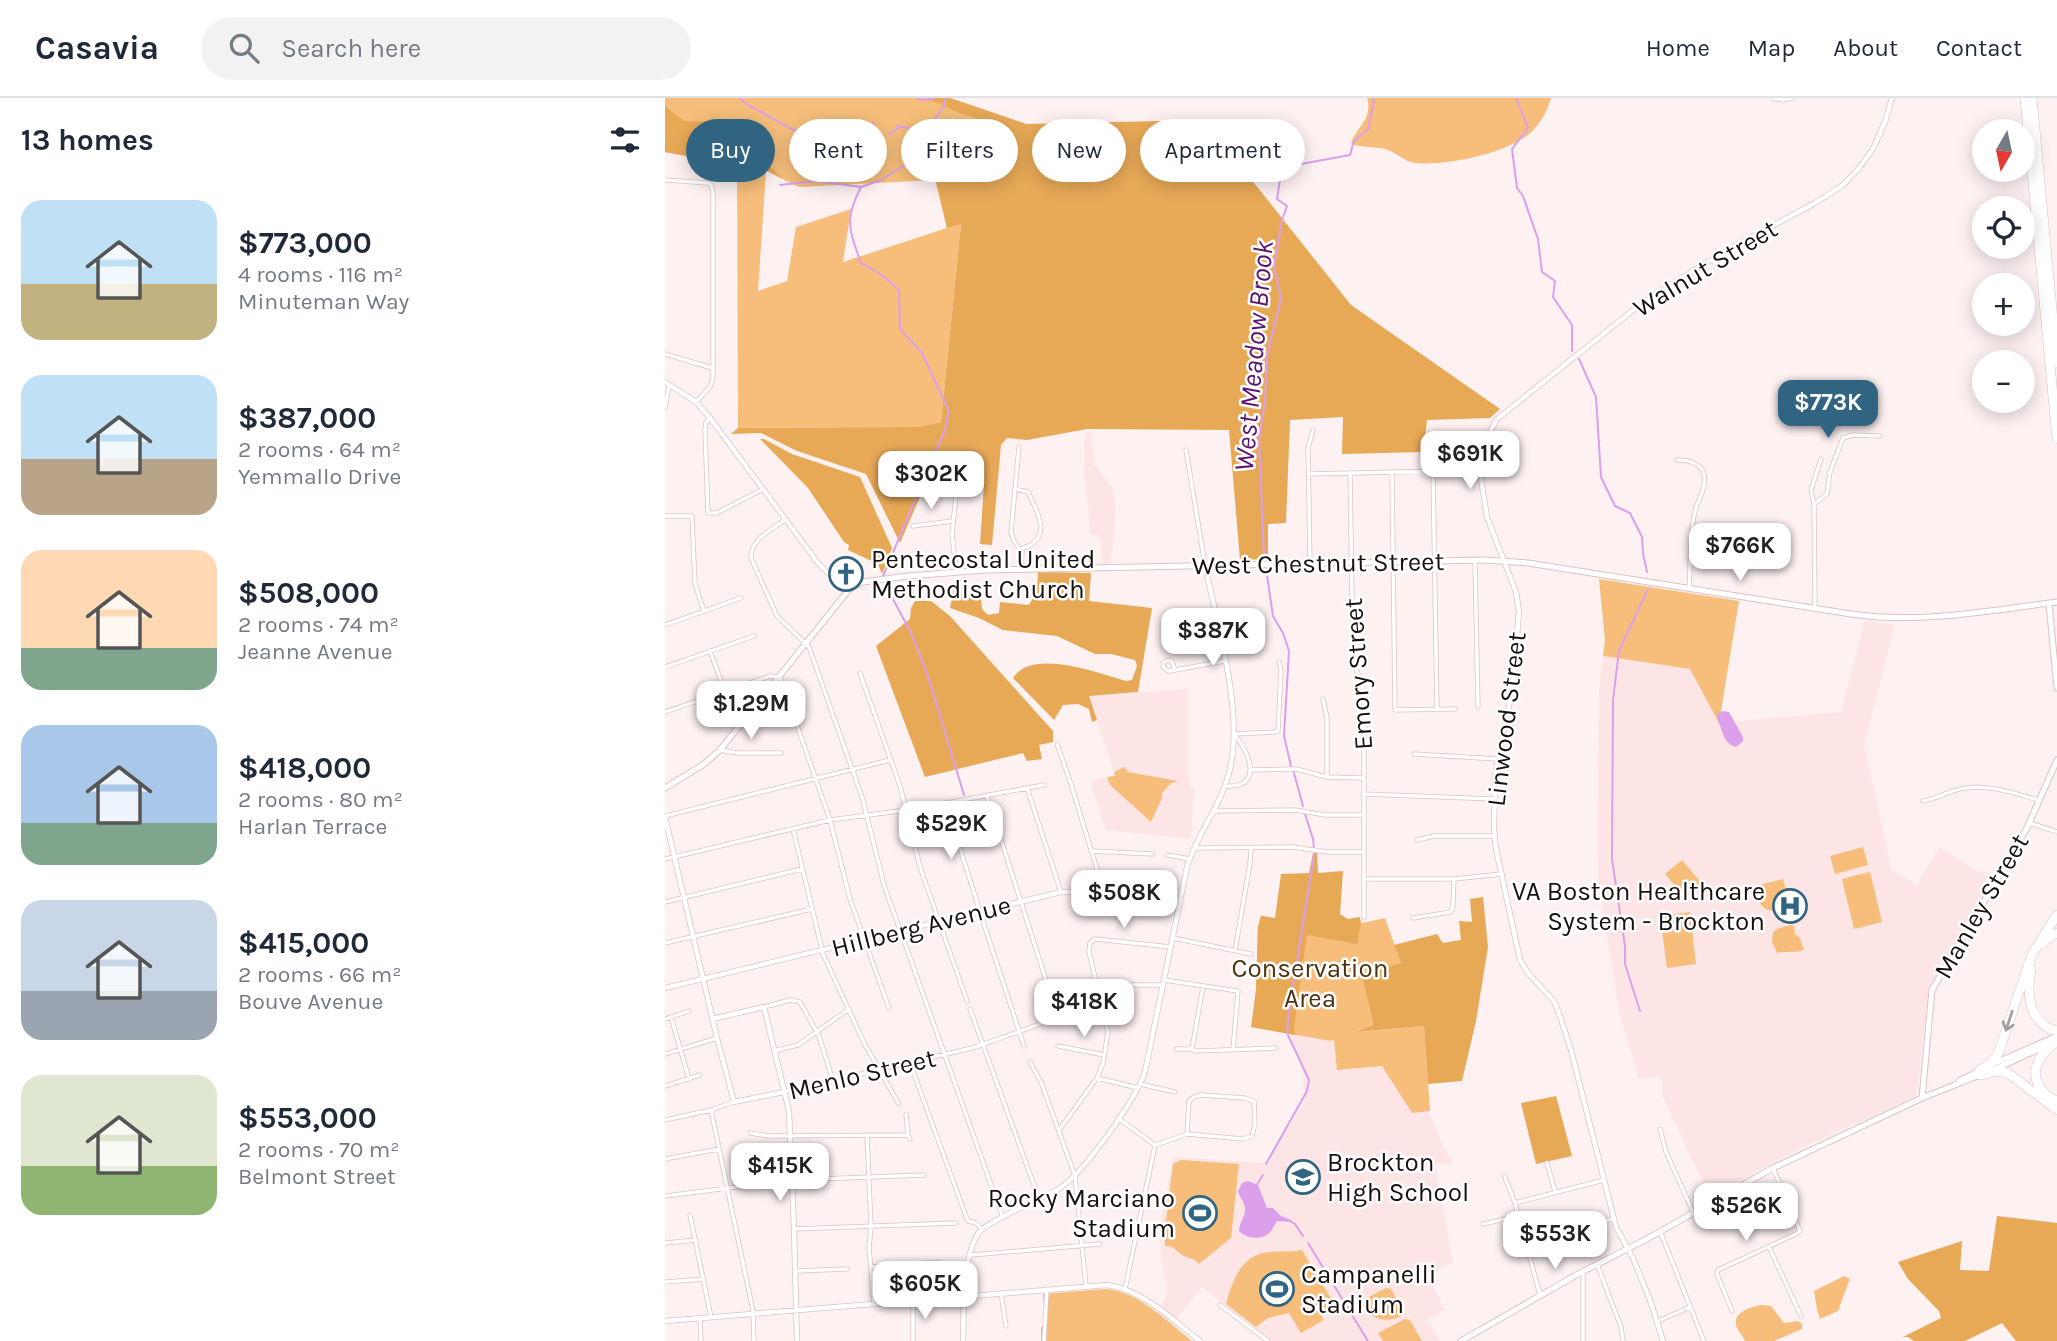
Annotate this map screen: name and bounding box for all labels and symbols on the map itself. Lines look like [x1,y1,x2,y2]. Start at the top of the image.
north arrow [1972,119,2035,182]
street label: Walnut Street [1628,213,1783,324]
water label: West Meadow Brook [1227,238,1280,473]
pin: $773K [1779,380,1877,440]
pin: $691K [1421,432,1519,491]
pin: $302K [882,452,980,511]
pin: $766K [1691,524,1789,583]
place label: Pentecostal United Methodist Church [871,544,1095,605]
street label: West Chestnut Street [1191,546,1445,581]
church icon: Pentecostal United Methodist Church [827,555,865,593]
street label: Emory Street [1338,597,1379,751]
pin: $387K [1164,608,1262,668]
street label: Linwood Street [1480,630,1533,808]
pin: $1.29M [694,682,808,741]
pin: $529K [902,802,1000,861]
street label: Manley Street [1927,828,2036,984]
pin: $508K [1075,870,1173,930]
place label: VA Boston Healthcare System - Brockton [1512,876,1765,937]
hospital icon: VA Boston Healthcare System - Brockton [1771,887,1809,925]
street label: Hillberg Avenue [828,889,1014,964]
park label: Conservation Area [1231,953,1389,1014]
pin: $418K [1035,979,1133,1039]
one-way arrow [2002,1010,2014,1032]
street label: Menlo Street [785,1042,939,1106]
pin: $415K [731,1144,829,1203]
place label: Brockton High School [1327,1147,1469,1208]
school or university icon: Brockton High School [1284,1158,1322,1196]
place label: Rocky Marciano Stadium [988,1183,1175,1244]
pin: $526K [1697,1184,1795,1243]
sports icon: Rocky Marciano Stadium [1181,1194,1219,1232]
pin: $553K [1506,1212,1604,1271]
place label: Campanelli Stadium [1301,1259,1436,1320]
pin: $605K [876,1262,974,1321]
sports icon: Campanelli Stadium [1258,1270,1296,1308]

